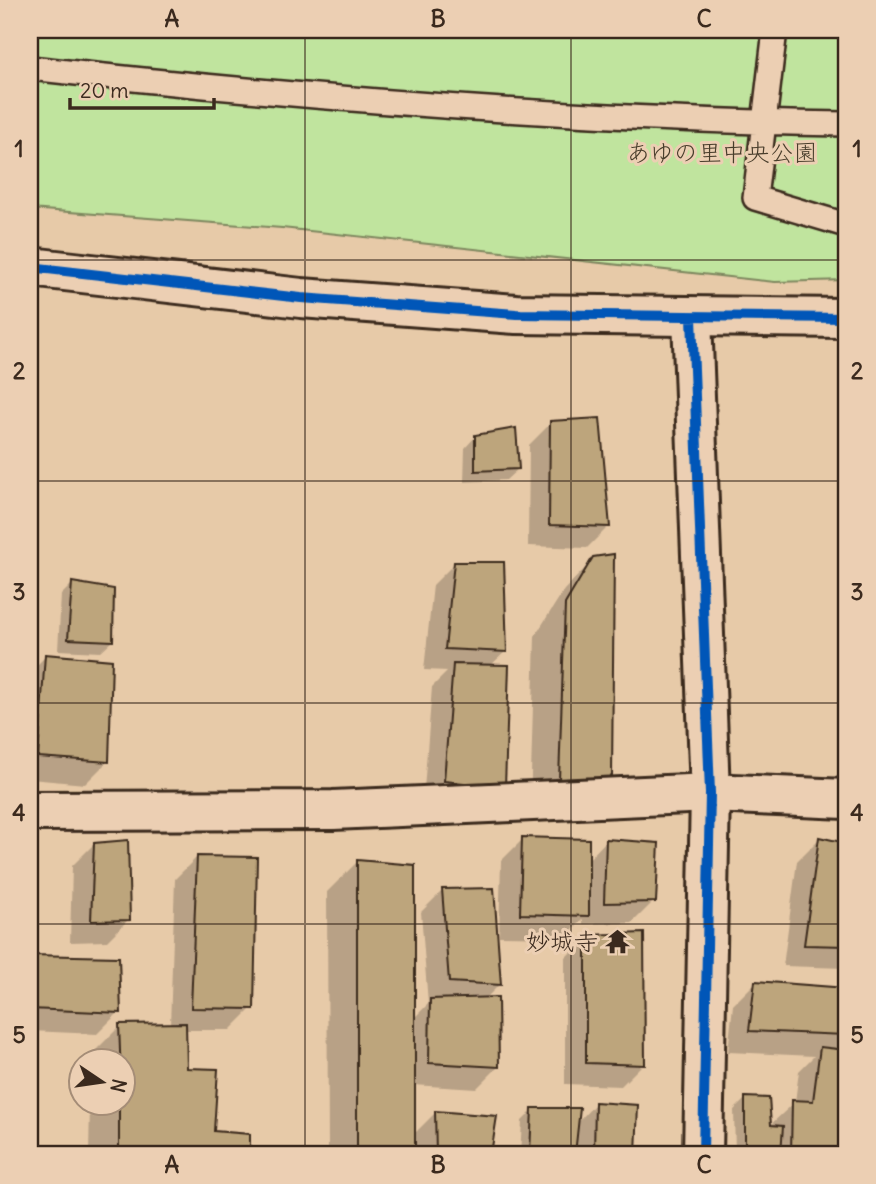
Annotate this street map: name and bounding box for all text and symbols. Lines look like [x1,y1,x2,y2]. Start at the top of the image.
text: A [165,4,180,33]
text: B [430,4,446,33]
text: C [696,4,712,33]
scale bar [70,66,214,110]
text: 20 m [80,77,129,104]
text: 1 [14,134,24,163]
text: 1 [852,134,862,163]
park label: あゆの里中央公園 [626,137,818,167]
text: 2 [13,356,26,385]
text: 2 [851,356,864,385]
text: 3 [12,577,26,606]
text: 3 [850,577,864,606]
text: 4 [12,798,26,827]
text: 4 [850,798,864,827]
place label: 妙城寺 [526,926,598,956]
temple icon: 妙城寺 [604,928,632,956]
text: 5 [12,1020,26,1049]
text: 5 [850,1020,864,1049]
north arrow [66,1048,136,1118]
text: N [105,1077,132,1095]
text: A [165,1150,180,1179]
text: B [430,1150,446,1179]
text: C [696,1150,712,1179]

